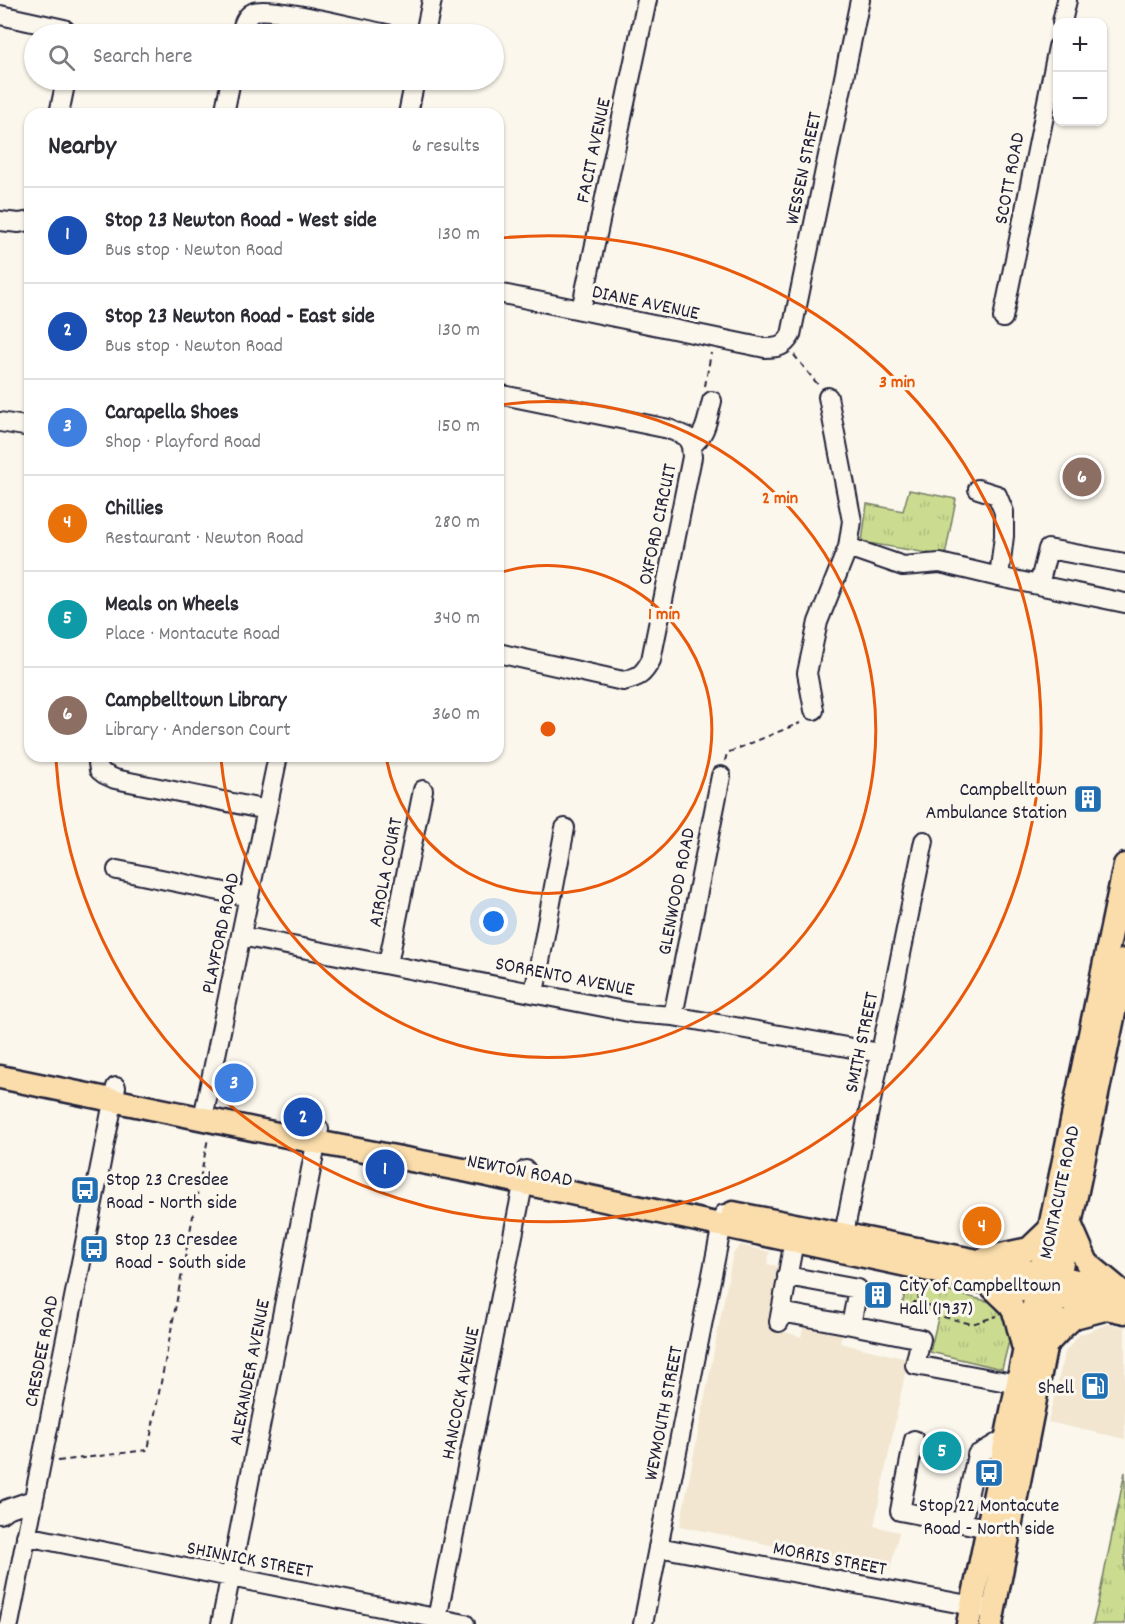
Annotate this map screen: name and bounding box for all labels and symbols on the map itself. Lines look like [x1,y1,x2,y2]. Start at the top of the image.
street label: FACIT AVENUE [570,96,620,206]
street label: WESSEN STREET [779,110,831,228]
street label: SCOTT ROAD [988,130,1034,227]
street label: DIANE AVENUE [589,279,702,329]
text: 3 min [879,371,915,396]
pin: 6 [1062,454,1102,500]
street label: OXFORD CIRCUIT [632,461,685,588]
text: 2 min [762,487,798,512]
text: 1 min [648,603,680,628]
centre of rings [538,719,558,739]
place label: Campbelltown Ambulance Station [926,777,1067,828]
building icon: Campbelltown Ambulance Station [1072,783,1104,815]
street label: AIROLA COURT [363,816,411,930]
street label: GLENWOOD ROAD [652,826,704,958]
street label: PLAYFORD ROAD [195,871,248,997]
your location [479,907,508,936]
street label: SORRENTO AVENUE [493,951,636,1005]
street label: SMITH STREET [839,990,887,1096]
pin: 3 [214,1060,254,1106]
pin: 2 [284,1094,322,1140]
street label: MONTACUTE ROAD [1033,1123,1089,1262]
pin: 1 [366,1146,404,1192]
street label: NEWTON ROAD [464,1148,575,1196]
place label: Stop 23 Cresdee Road - North side [106,1167,237,1218]
bus stop icon: Stop 23 Cresdee Road - North side [69,1174,101,1206]
pin: 4 [962,1204,1002,1248]
place label: Stop 23 Cresdee Road - South side [115,1227,246,1278]
bus stop icon: Stop 23 Cresdee Road - South side [78,1233,110,1265]
place label: City of Campbelltown Hall (1937) [899,1273,1061,1324]
building icon: City of Campbelltown Hall (1937) [862,1279,894,1311]
street label: CRESDEE ROAD [18,1293,67,1410]
street label: ALEXANDER AVENUE [223,1297,279,1448]
street label: HANCOCK AVENUE [435,1325,489,1462]
street label: WEYMOUTH STREET [638,1344,692,1483]
fuel station icon: Shell [1079,1370,1111,1402]
place label: Shell [1038,1375,1074,1403]
pin: 5 [922,1428,962,1474]
bus stop icon: Stop 22 Montacute Road - North side [973,1457,1005,1489]
place label: Stop 22 Montacute Road - North side [919,1493,1059,1544]
street label: SHINNICK STREET [184,1535,315,1587]
street label: MORRIS STREET [770,1535,889,1585]

